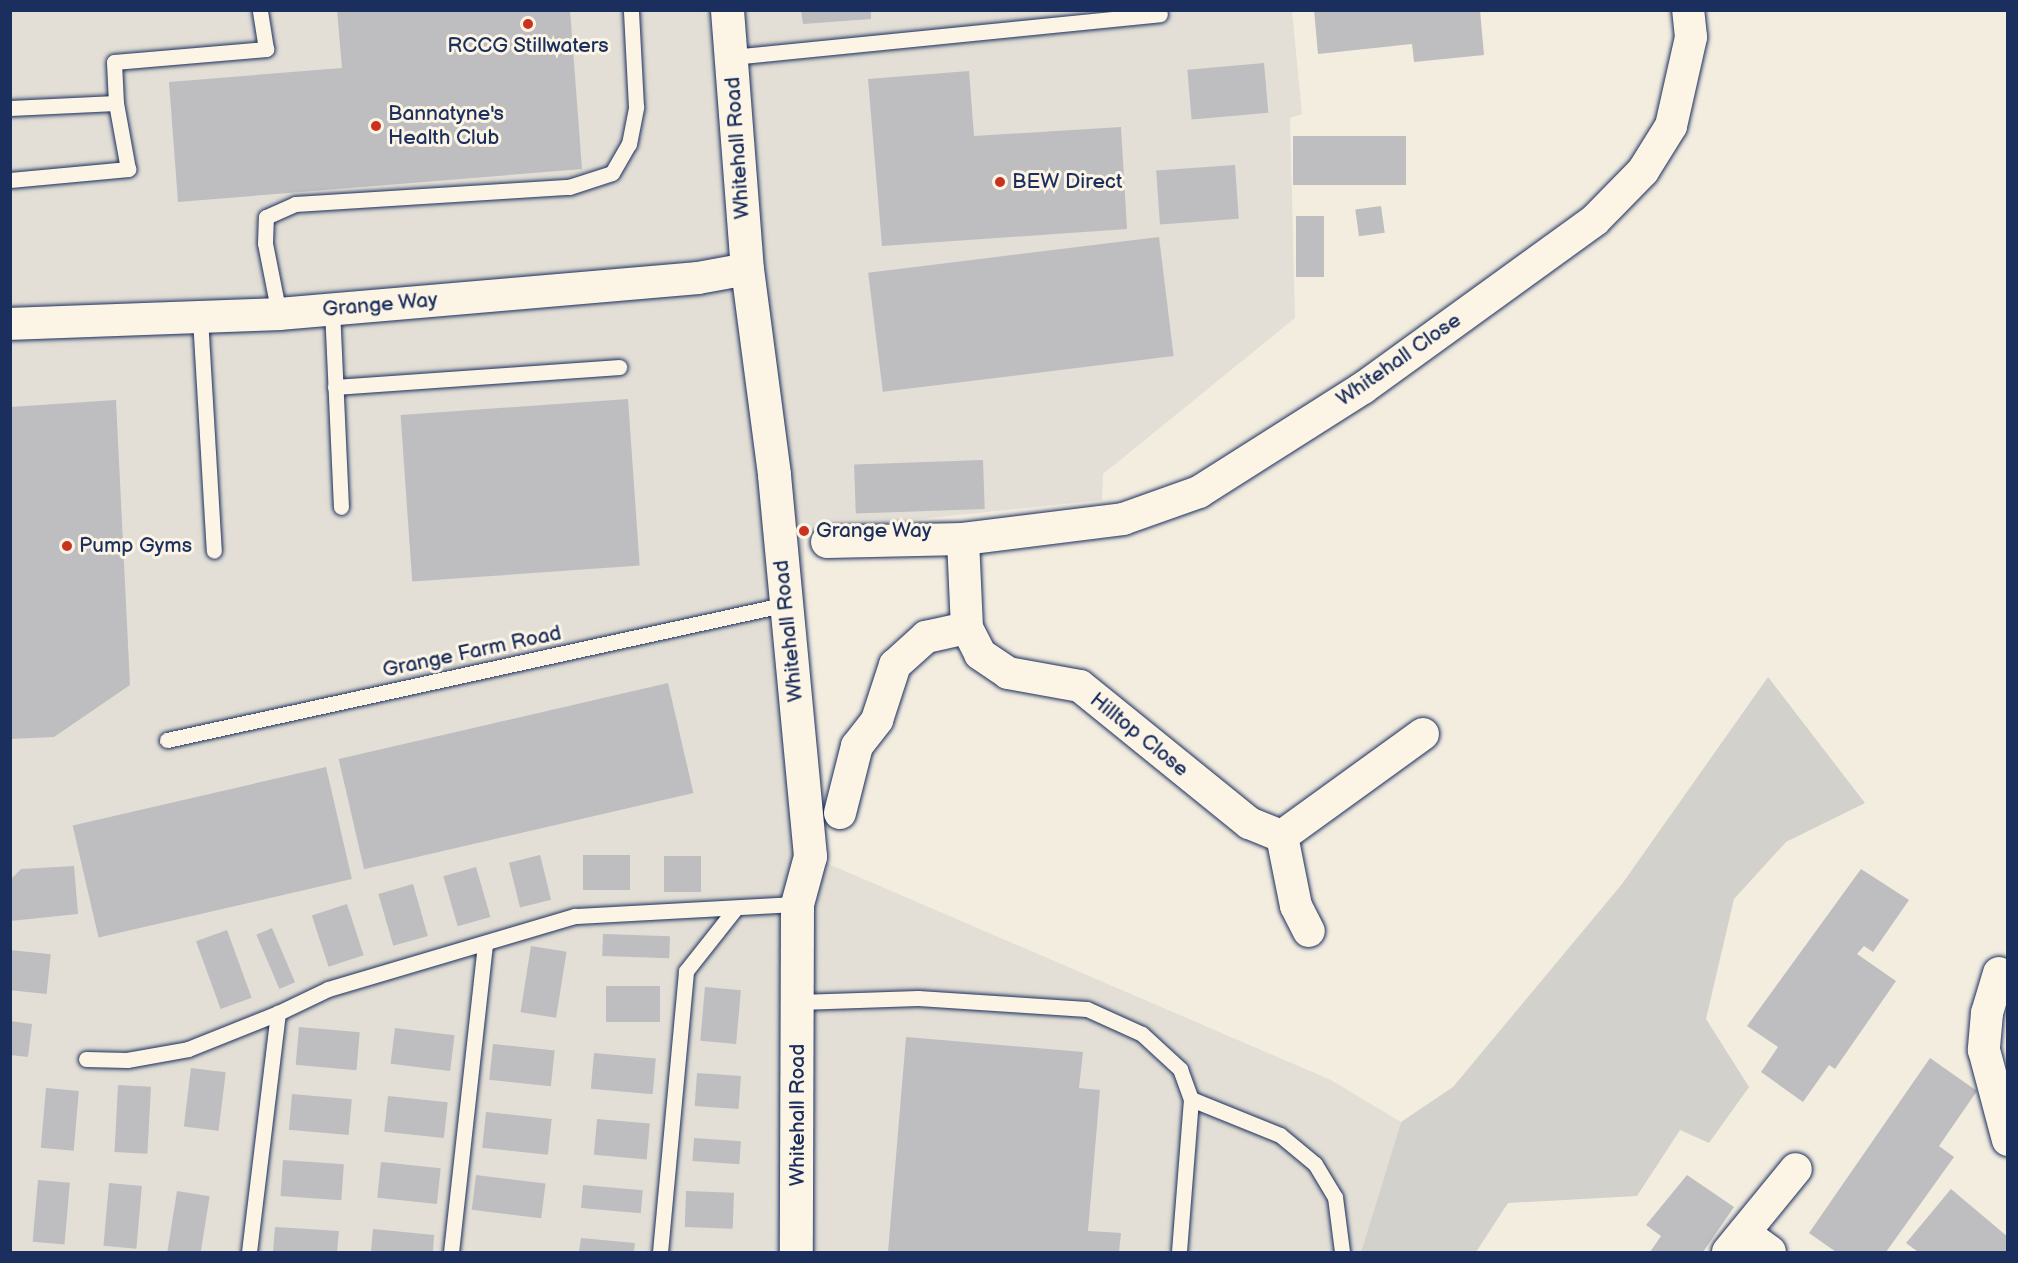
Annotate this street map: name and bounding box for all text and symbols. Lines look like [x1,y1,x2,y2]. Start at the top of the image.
marker: RCCG Stillwaters [521,17,535,31]
place label: RCCG Stillwaters [447,33,609,59]
street label: Whitehall Road [720,76,756,220]
place label: Bannatyne's Health Club [388,101,504,151]
marker: Bannatyne's Health Club [369,119,383,133]
place label: BEW Direct [1012,169,1122,195]
marker: BEW Direct [993,175,1007,189]
street label: Grange Way [321,287,439,323]
street label: Whitehall Close [1332,308,1466,412]
place label: Grange Way [816,518,932,544]
marker: Grange Way [797,524,811,538]
place label: Pump Gyms [79,533,192,559]
marker: Pump Gyms [60,539,74,553]
street label: Whitehall Road [769,559,809,703]
street label: Grange Farm Road [380,621,564,683]
street label: Hilltop Close [1085,688,1193,782]
street label: Whitehall Road [785,1044,811,1186]

